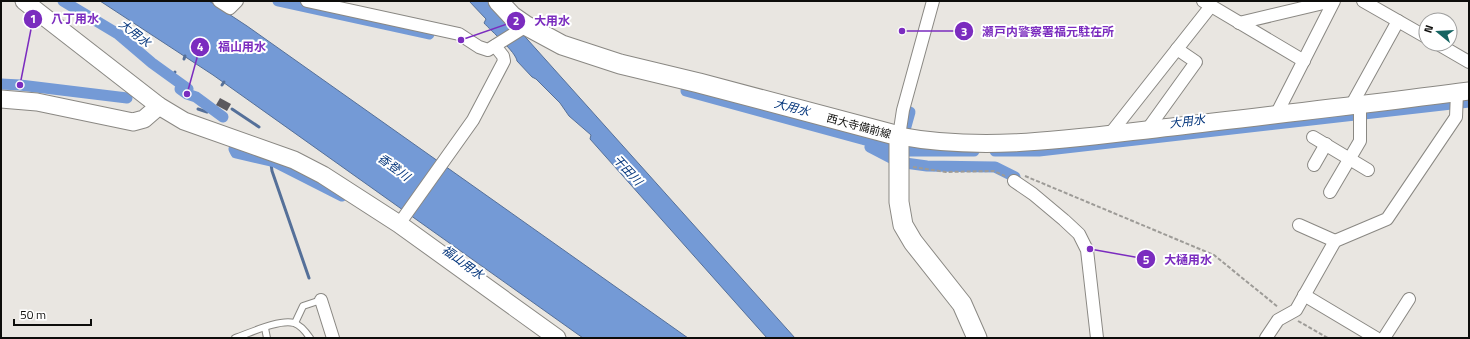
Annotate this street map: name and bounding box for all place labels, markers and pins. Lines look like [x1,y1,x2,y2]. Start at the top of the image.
callout: 八丁用水 [23,7,107,31]
callout: 大用水 [506,9,578,33]
callout: 瀬戸内警察署福元駐在所 [954,19,1122,43]
callout: 福山用水 [190,35,274,59]
callout: 大樋用水 [1136,247,1220,271]

